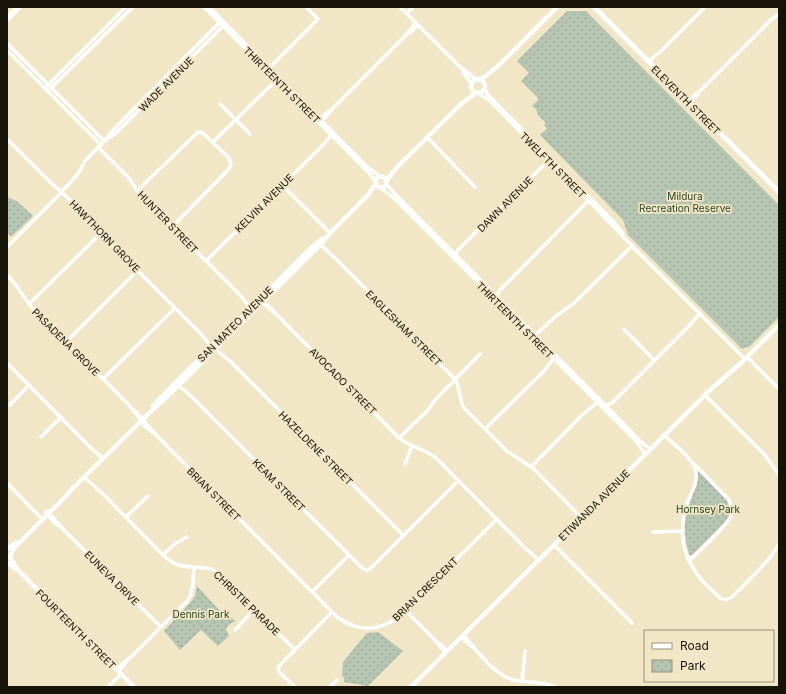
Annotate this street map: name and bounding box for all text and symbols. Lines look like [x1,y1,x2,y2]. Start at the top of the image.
street label: THIRTEENTH STREET [241,44,323,126]
street label: WADE AVENUE [136,54,196,114]
street label: ELEVENTH STREET [649,63,723,137]
street label: TWELFTH STREET [518,130,588,200]
street label: KELVIN AVENUE [232,171,296,235]
street label: DAWN AVENUE [475,174,535,234]
street label: HUNTER STREET [135,188,201,256]
park label: Mildura Recreation Reserve [639,190,731,214]
street label: HAWTHORN GROVE [67,197,143,275]
street label: THIRTEENTH STREET [474,279,556,361]
street label: SAN MATEO AVENUE [195,284,275,364]
street label: EAGLESHAM STREET [364,288,444,368]
street label: PASADENA GROVE [30,306,102,378]
street label: AVOCADO STREET [307,345,379,417]
street label: HAZELDENE STREET [277,409,355,487]
street label: KEAM STREET [250,456,308,514]
street label: BRIAN STREET [185,465,243,523]
street label: ETIWANDA AVENUE [556,467,632,543]
park label: Hornsey Park [676,503,741,515]
street label: EUNEVA DRIVE [82,548,142,608]
street label: BRIAN CRESCENT [390,555,460,623]
street label: CHRISTIE PARADE [211,568,283,638]
street label: FOURTEENTH STREET [34,587,118,671]
park label: Dennis Park [173,608,230,620]
legend [644,630,774,682]
text: Road [680,638,709,653]
text: Park [680,658,706,673]

